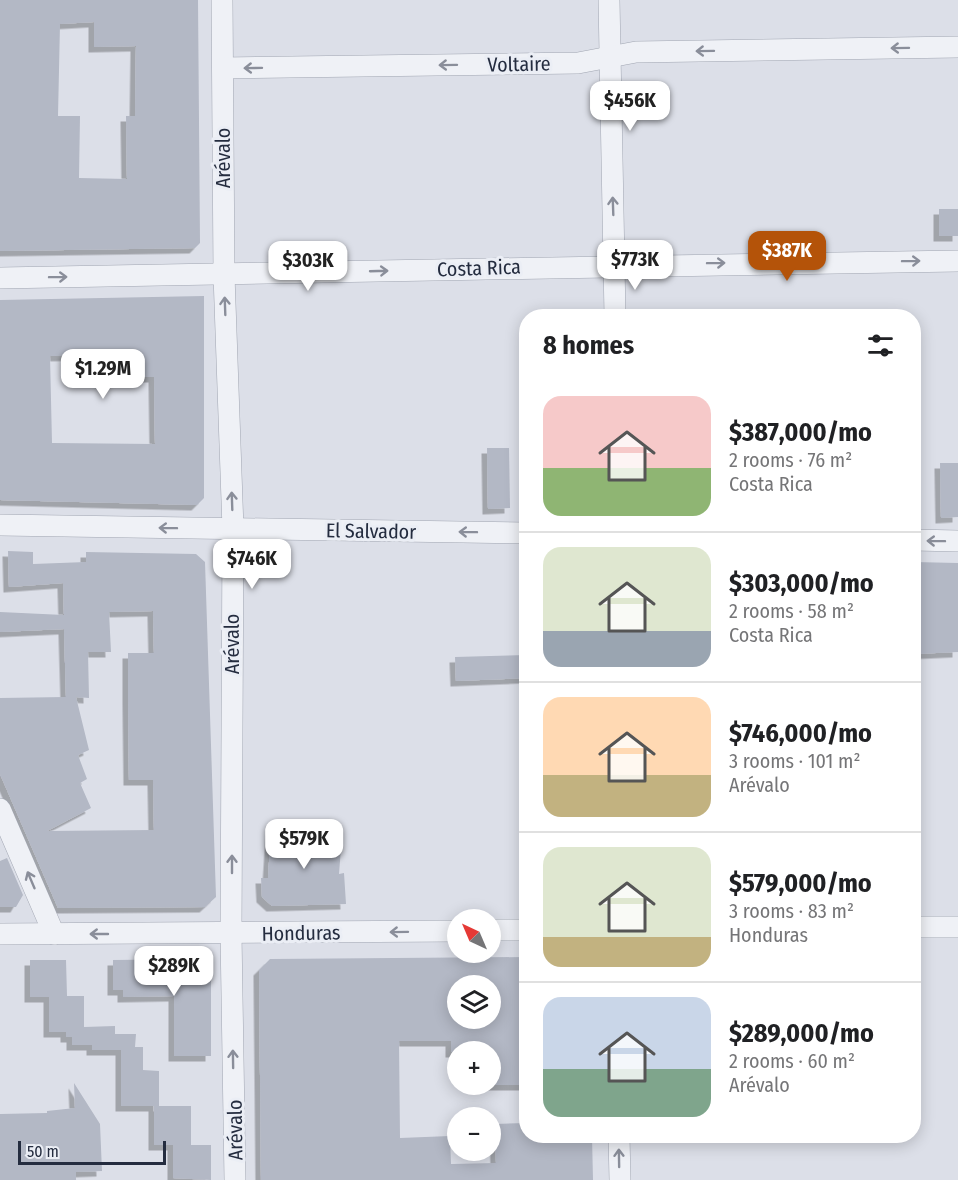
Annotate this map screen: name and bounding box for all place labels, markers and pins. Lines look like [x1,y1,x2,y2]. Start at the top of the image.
pin: $456K [588,81,672,132]
pin: $387K [745,231,829,282]
pin: $773K [593,240,677,291]
pin: $303K [266,241,350,292]
pin: $1.29M [54,349,152,400]
pin: $746K [210,539,294,590]
pin: $579K [262,819,346,870]
pin: $289K [132,946,216,997]

